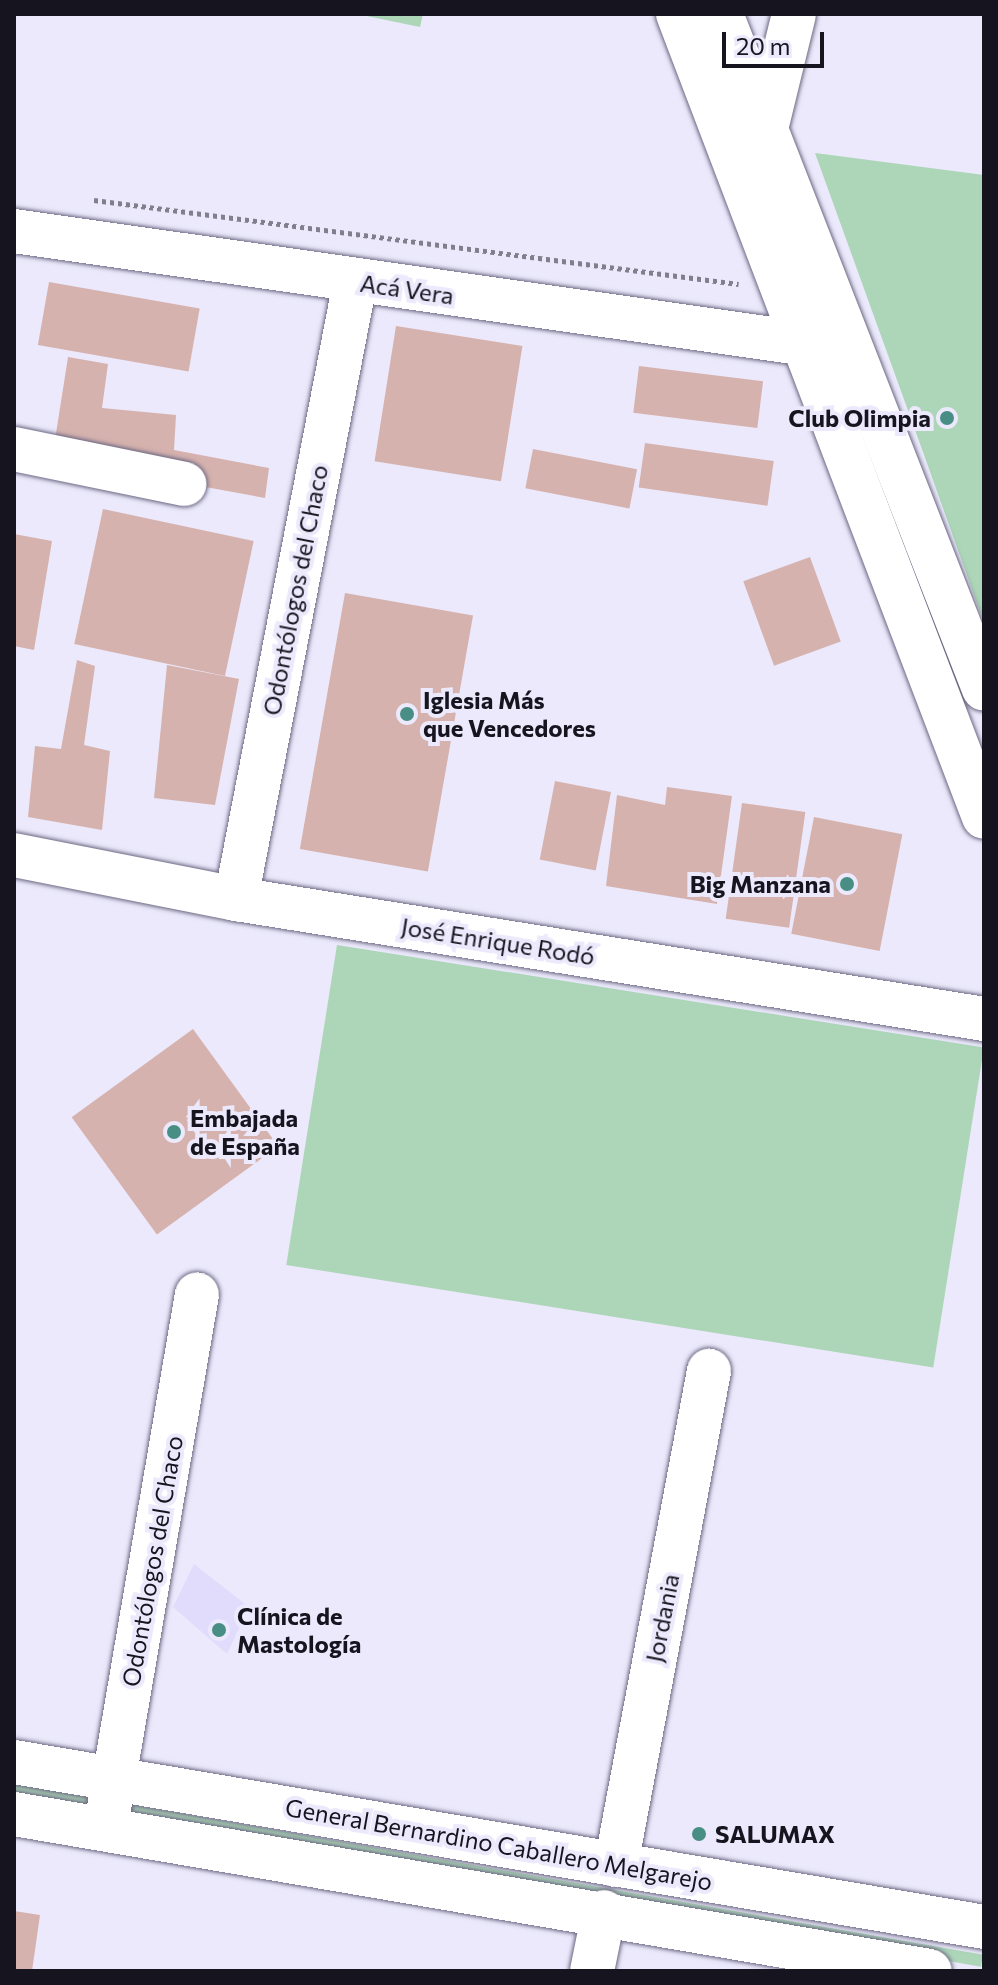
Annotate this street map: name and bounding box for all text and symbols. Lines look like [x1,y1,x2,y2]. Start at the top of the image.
scale bar [726,16,828,66]
text: 20 m [736,31,790,60]
street label: Acá Vera [358,268,456,310]
place label: Club Olimpia [788,404,931,432]
marker: Club Olimpia [938,409,956,427]
street label: Odontólogos del Chaco [257,462,333,718]
place label: Iglesia Más que Vencedores [423,686,596,742]
marker: Iglesia Más que Vencedores [398,705,416,723]
place label: Big Manzana [690,870,831,898]
marker: Big Manzana [838,875,856,893]
street label: José Enrique Rodó [399,911,597,971]
place label: Embajada de España [190,1104,300,1160]
marker: Embajada de España [165,1123,183,1141]
street label: Odontólogos del Chaco [116,1433,188,1689]
street label: Jordania [639,1571,685,1665]
place label: Clínica de Mastología [237,1602,361,1658]
marker: Clínica de Mastología [208,1619,230,1641]
street label: General Bernardino Caballero Melgarejo [283,1792,715,1896]
place label: SALUMAX [715,1820,835,1848]
marker: SALUMAX [690,1825,708,1843]

